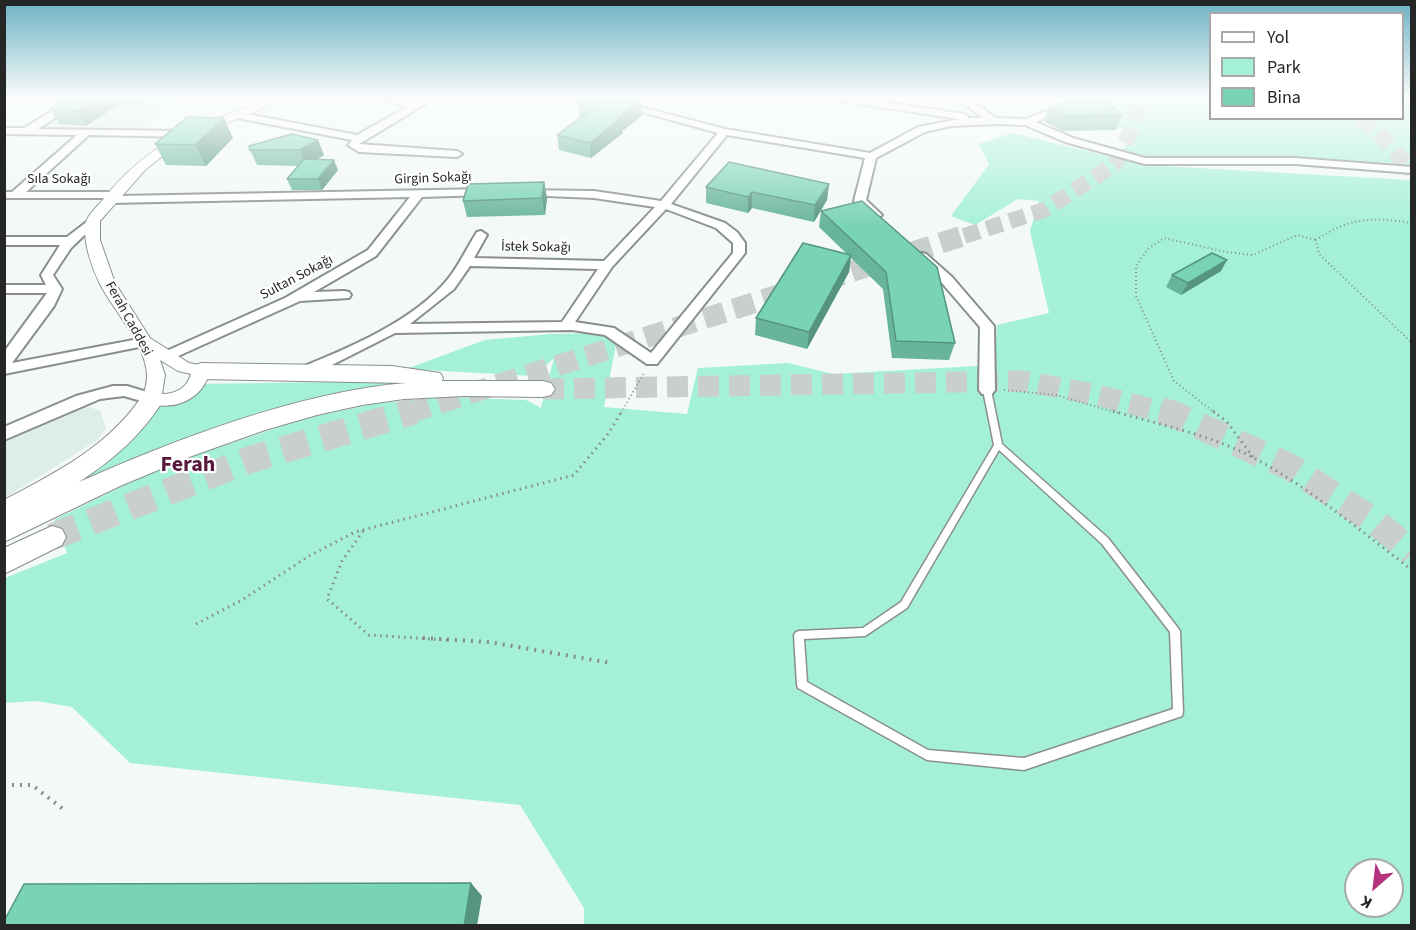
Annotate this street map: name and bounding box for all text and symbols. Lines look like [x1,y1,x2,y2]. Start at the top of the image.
legend [1209,12,1404,120]
text: Yol [1267,25,1289,50]
text: Park [1267,55,1301,80]
text: Bina [1267,85,1301,110]
street label: Girgin Sokağı [394,169,472,189]
street label: Sıla Sokağı [27,172,91,188]
street label: İstek Sokağı [501,239,571,257]
street label: Sultan Sokağı [258,252,336,304]
street label: Ferah Caddesi [101,279,155,359]
district label: Ferah [161,453,215,479]
north arrow [1344,858,1404,918]
text: K [1357,890,1376,914]

